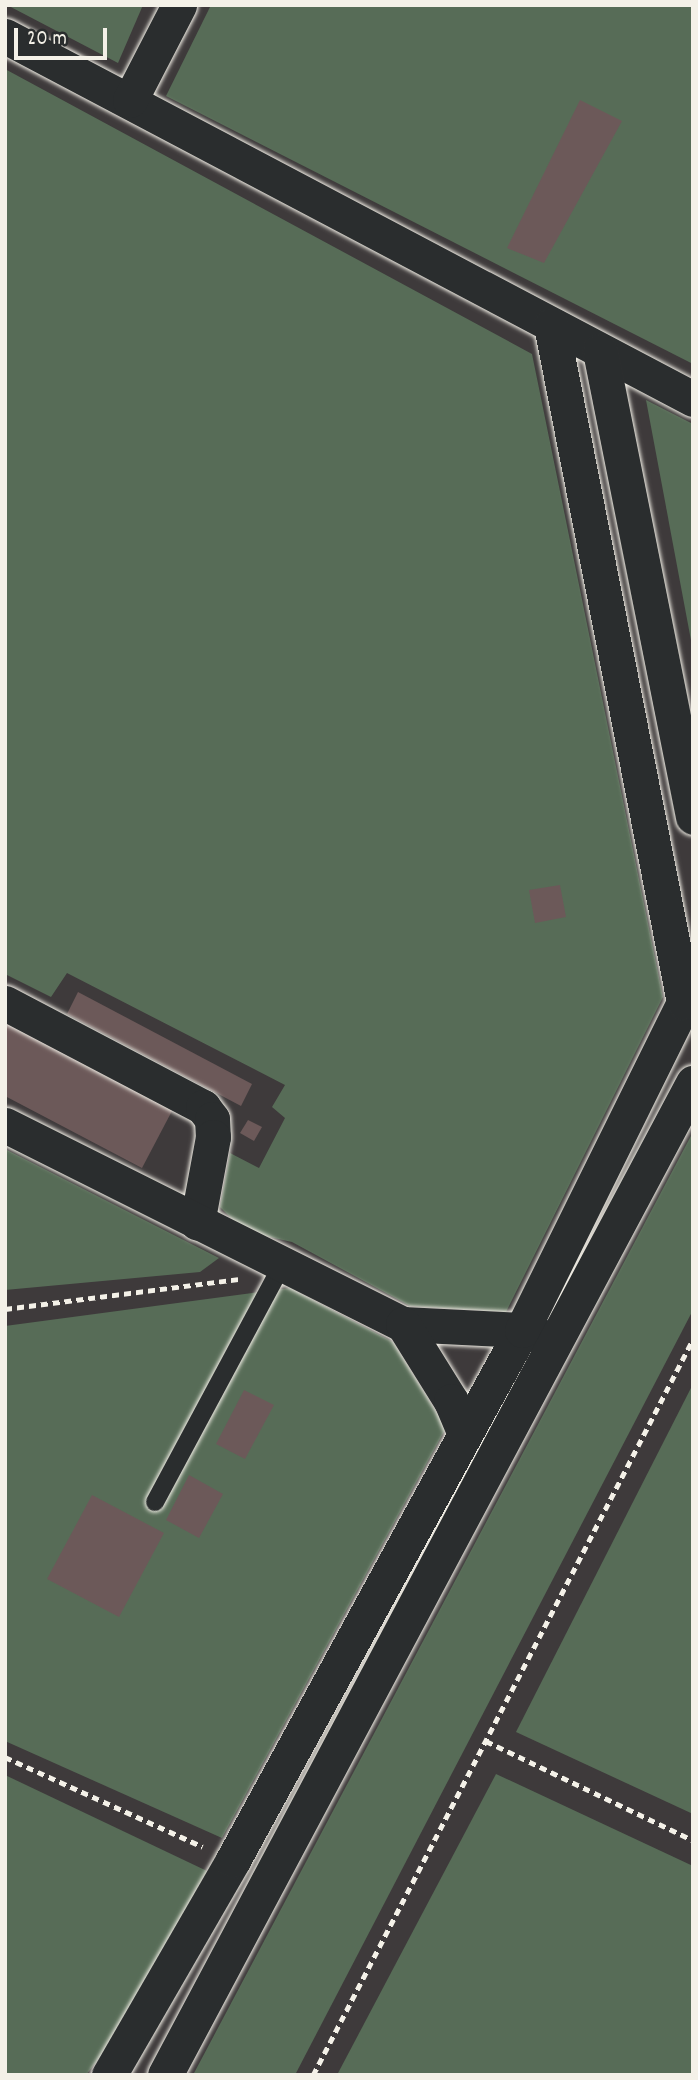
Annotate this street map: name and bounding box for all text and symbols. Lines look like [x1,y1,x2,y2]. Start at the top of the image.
scale bar [18,14,110,58]
text: 20 m [27,25,67,55]

